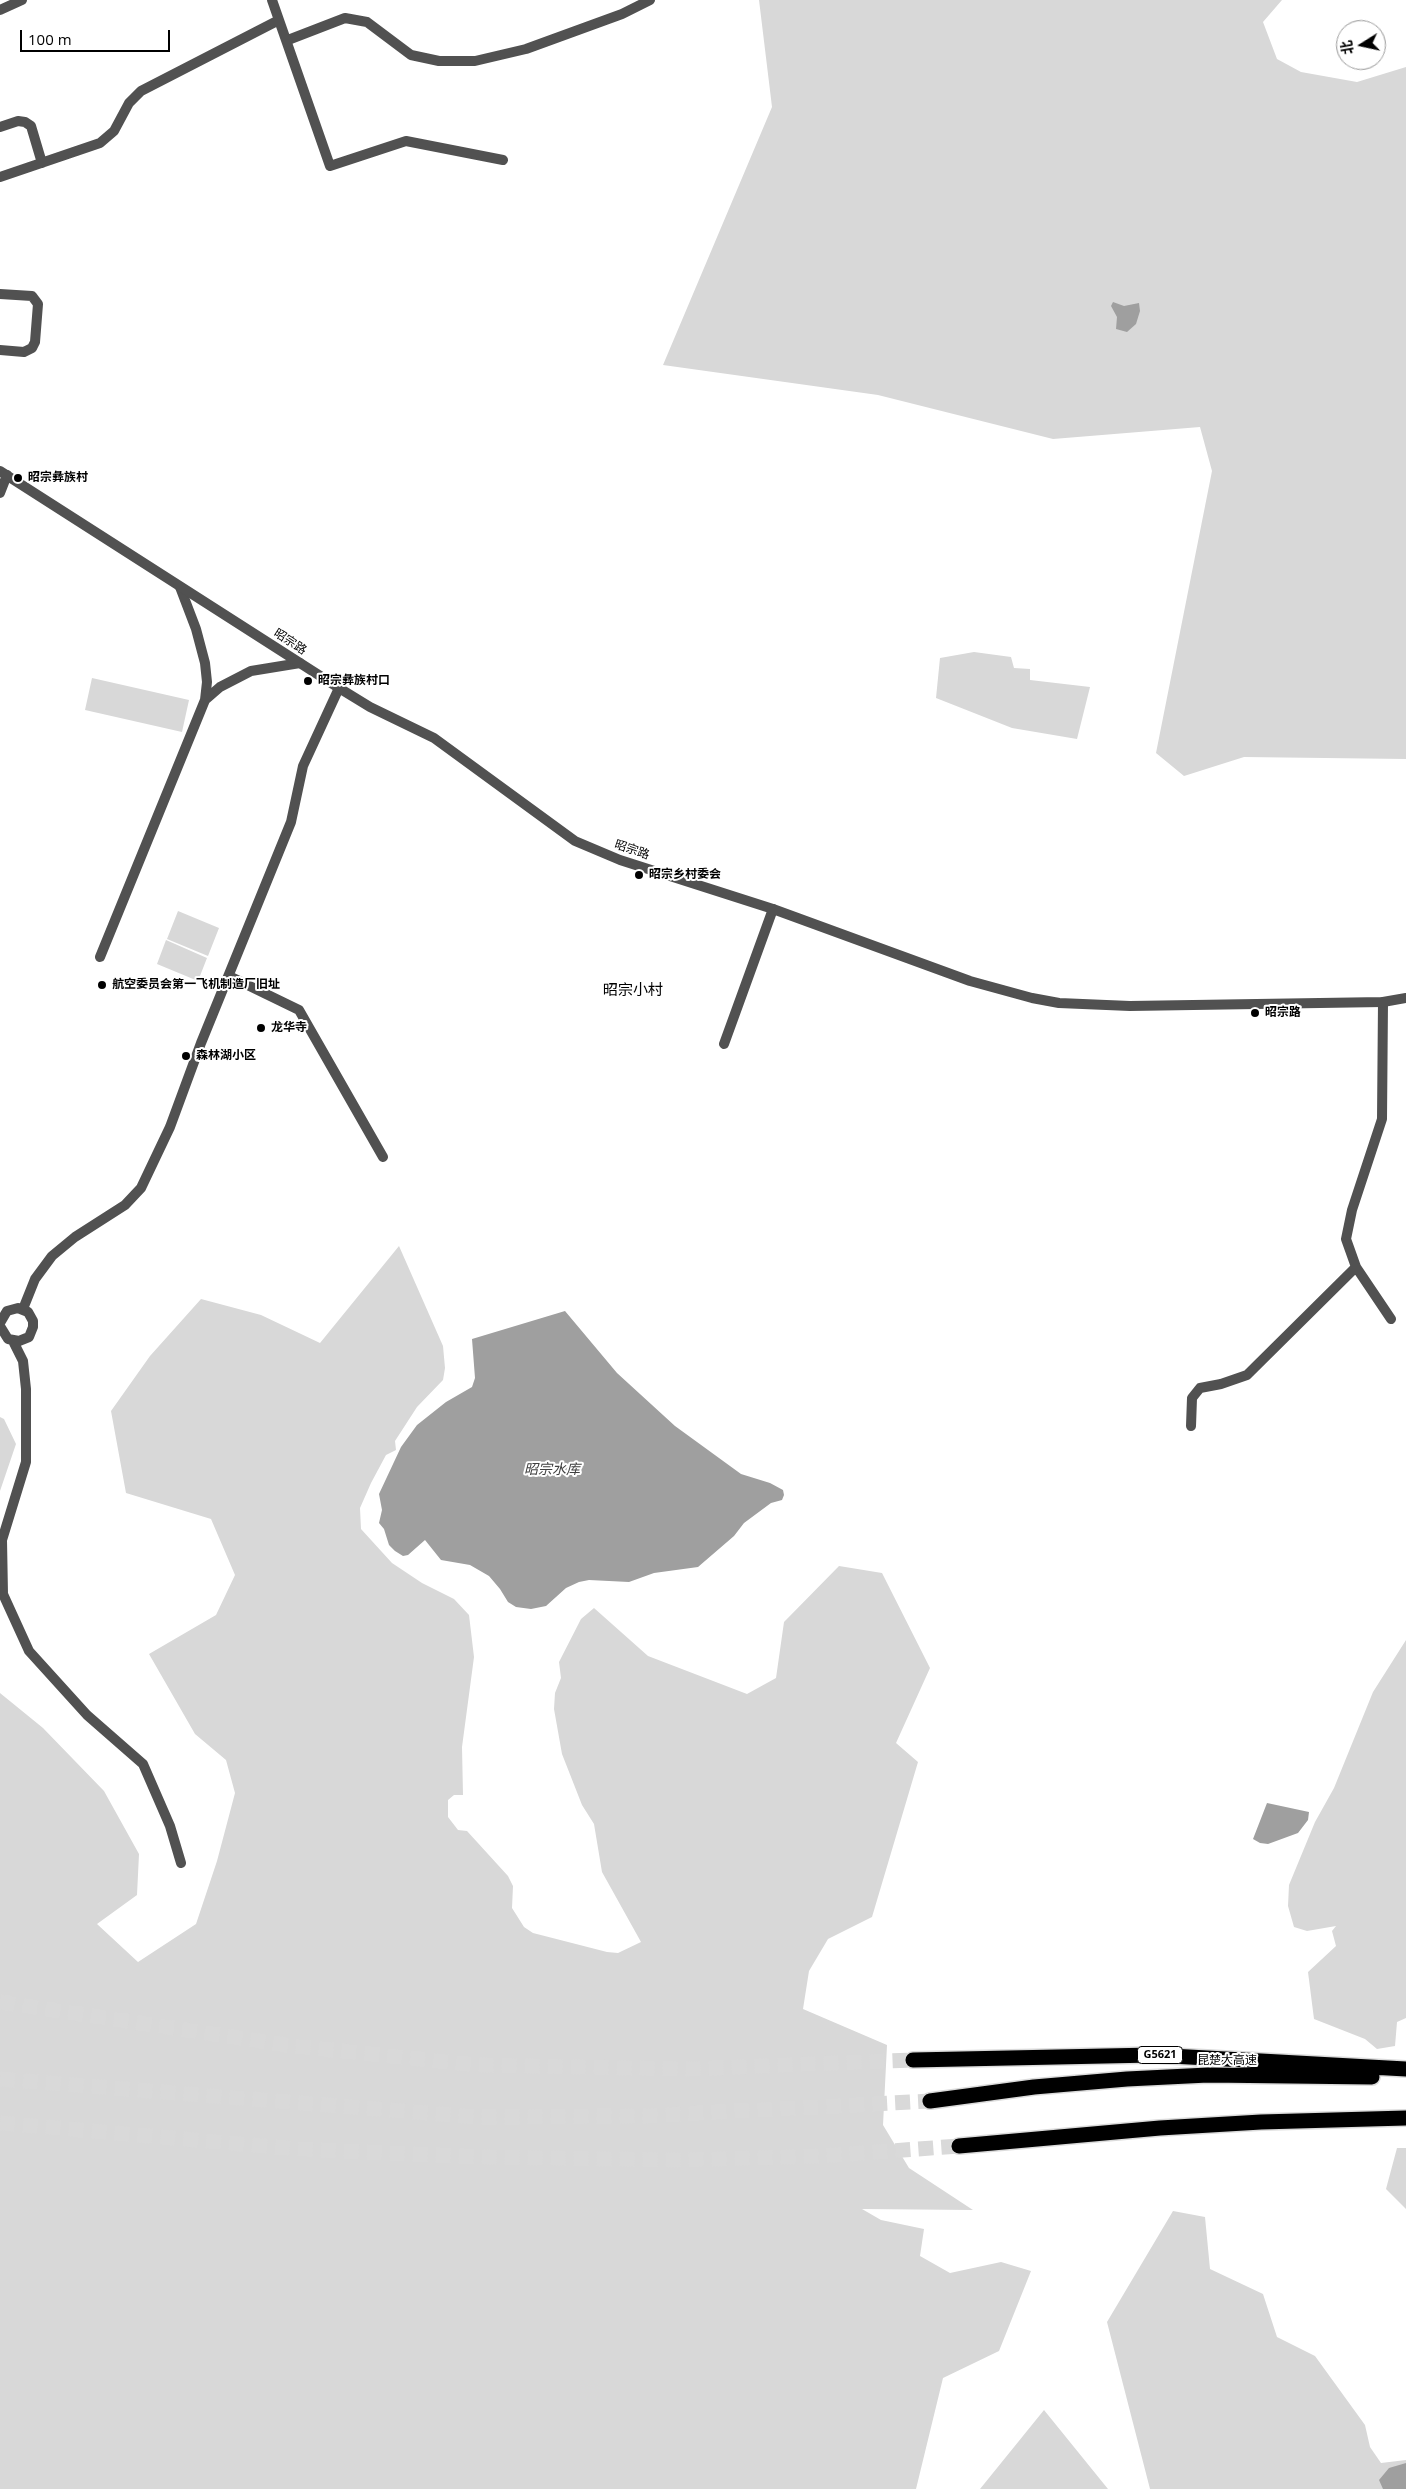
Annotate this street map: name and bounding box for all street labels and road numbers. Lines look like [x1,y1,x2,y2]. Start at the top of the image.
street label: 昭宗路 [271,626,309,658]
street label: 昭宗路 [613,837,651,863]
road number: G5621 [1138,2046,1182,2064]
street label: 昆楚大高速 [1197,2054,1257,2068]

